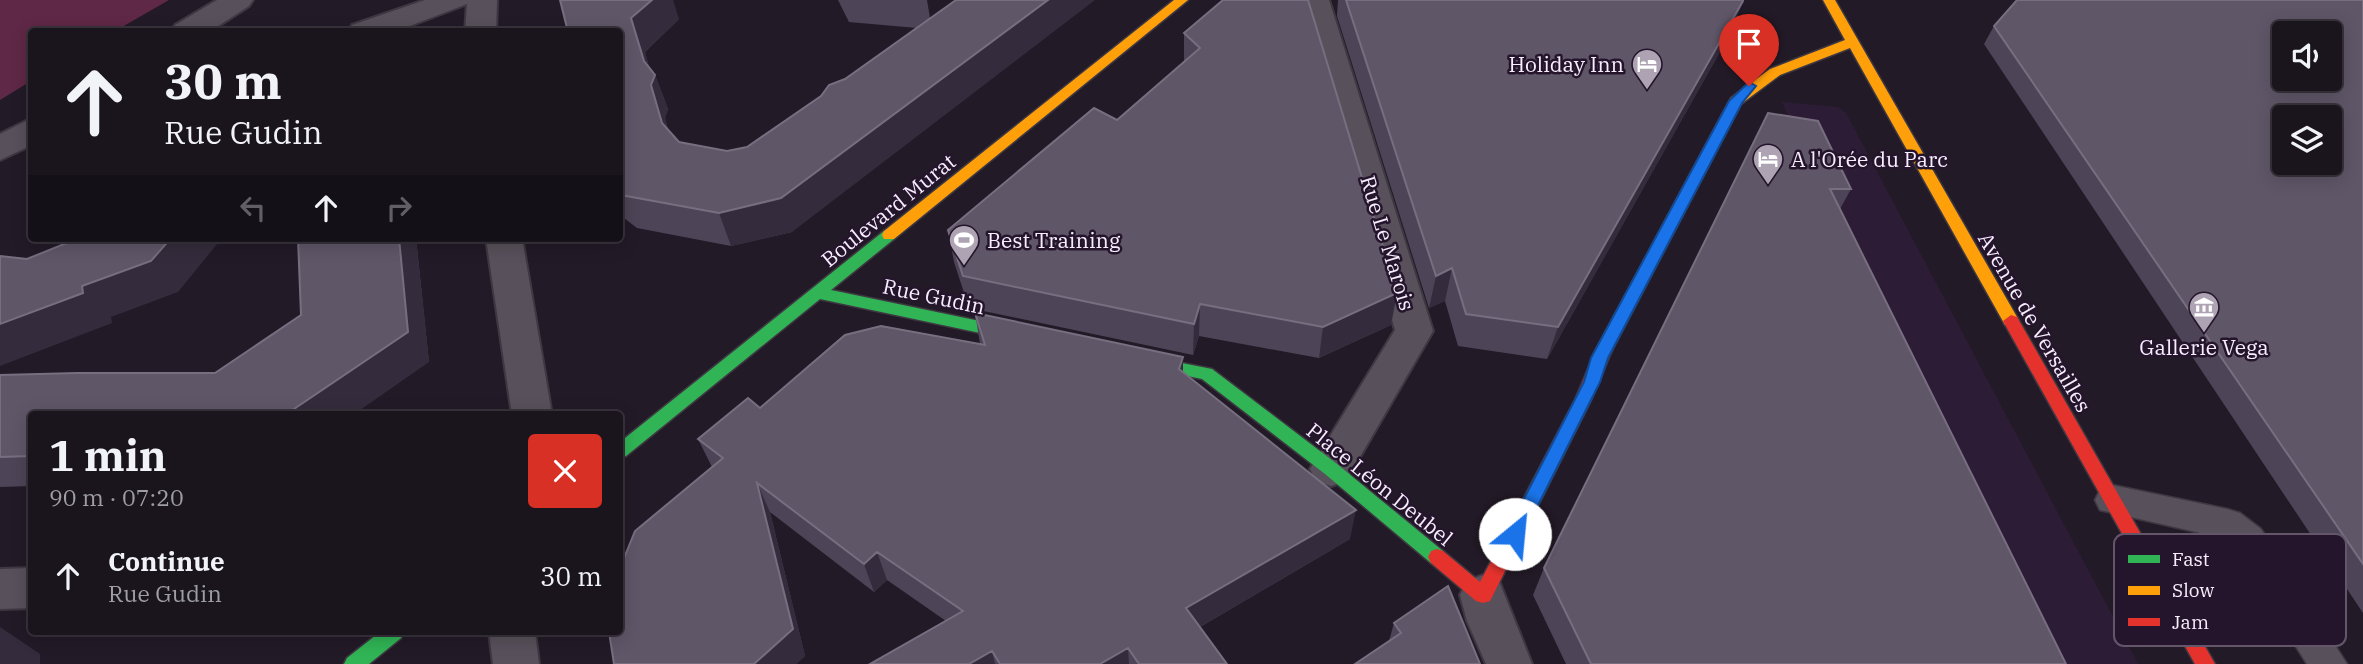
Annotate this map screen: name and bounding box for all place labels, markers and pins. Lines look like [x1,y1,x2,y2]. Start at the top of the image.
pin [1719,14,1779,86]
hotel icon: Holiday Inn [1630,47,1664,91]
place label: Holiday Inn [1509,50,1624,78]
hotel icon: A l'Orée du Parc [1751,142,1785,186]
place label: A l'Orée du Parc [1791,145,1948,173]
sports icon: Best Training [947,223,981,267]
place label: Best Training [987,226,1121,254]
museum icon: Gallerie Vega [2187,290,2221,334]
place label: Gallerie Vega [2139,333,2269,361]

